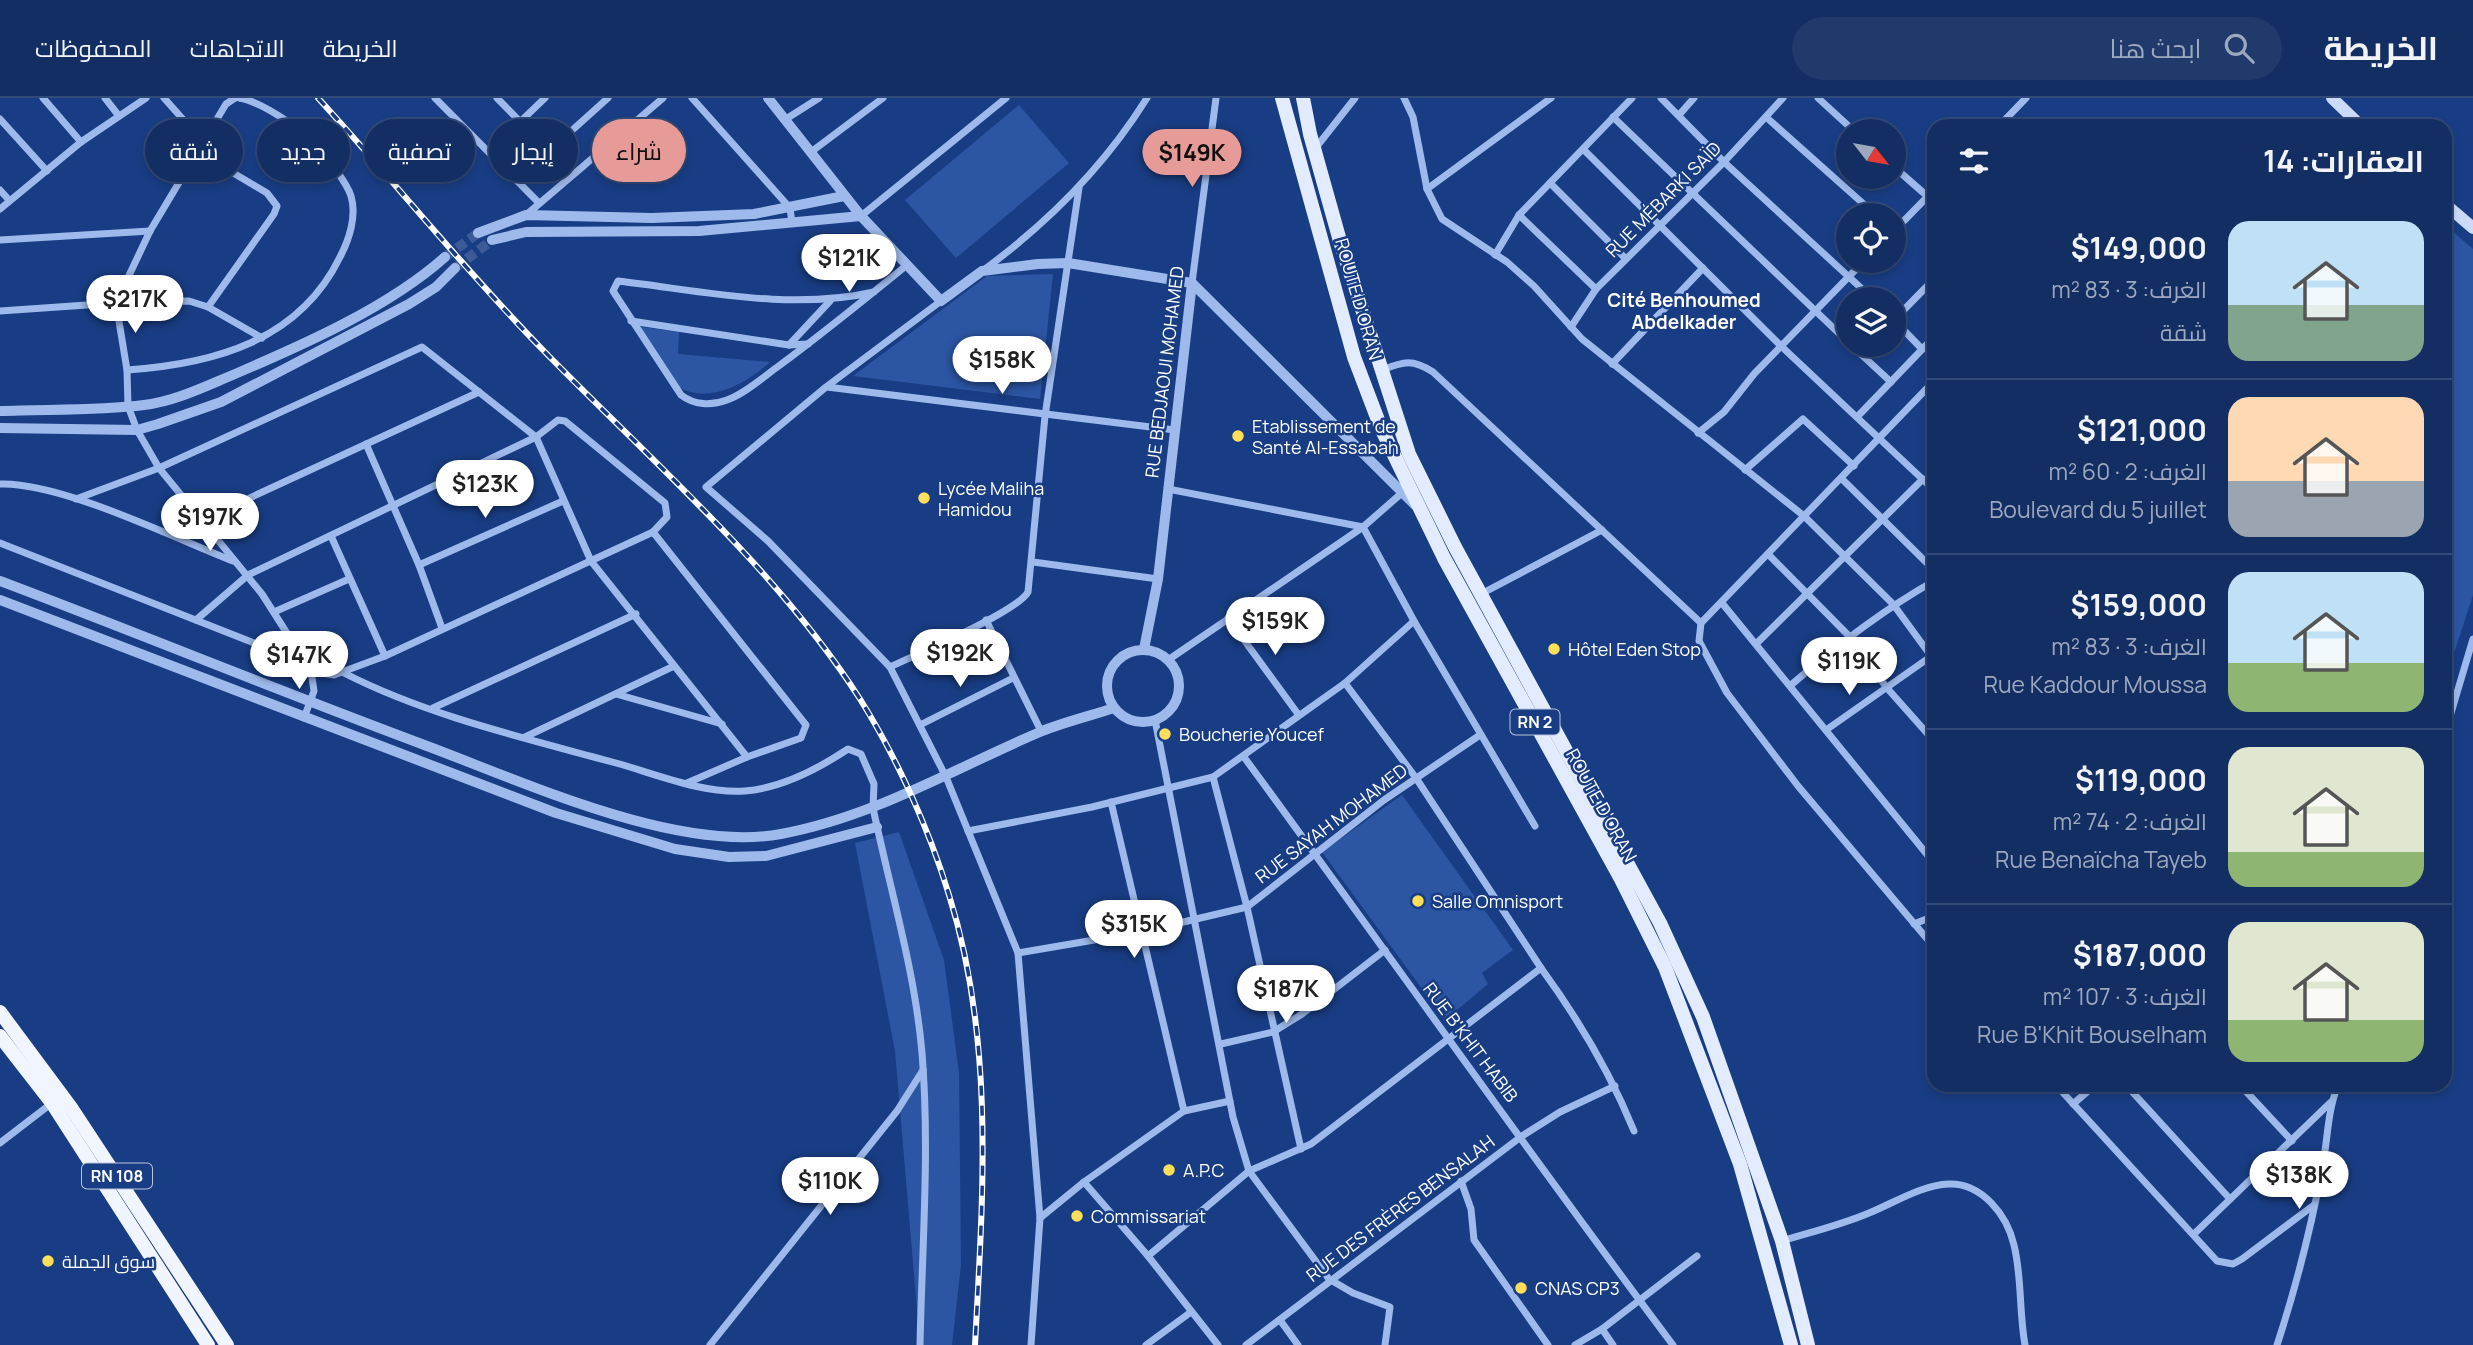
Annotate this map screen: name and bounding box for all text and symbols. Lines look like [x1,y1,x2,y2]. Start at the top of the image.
search box [1792,17,2282,80]
text: الخريطة [2324,25,2438,70]
icon: search [2220,29,2258,67]
text: ابحث هنا [2110,30,2202,66]
text: المحفوظات [35,31,152,64]
text: الاتجاهات [190,31,285,64]
text: الخريطة [323,31,398,64]
chip: شقة [145,119,243,182]
chip: جديد [257,119,350,182]
chip: تصفية [364,119,475,182]
chip: إيجار [489,119,578,182]
chip: شراء [592,119,686,182]
north arrow [1836,119,1906,189]
map controls [1836,119,1906,357]
pin: $149K [1143,130,1241,189]
text: $149K [1158,136,1226,168]
street label: RUE MÉBARKI SAÏD [1600,136,1726,262]
text: العقارات: 14 [2263,140,2424,181]
icon: filters [1955,142,1993,180]
button: locate [1836,203,1906,273]
text: $149,000 [2071,227,2207,268]
pin: $121K [800,234,898,294]
street label: ROUTE D'ORAN [1330,235,1388,363]
text: $121K [817,241,881,273]
icon: home [2284,249,2368,333]
street label: RUE BEDJAOUI MOHAMED [1139,265,1189,479]
text: الغرف: 3 · 83 m² [2051,273,2207,305]
pin: $217K [86,275,184,335]
text: $217K [102,282,168,314]
district label: Cité Benhoumed Abdelkader [1607,287,1761,335]
button: layers [1836,287,1906,357]
text: شقة [2160,316,2207,348]
pin: $158K [953,336,1051,396]
text: $158K [969,343,1035,375]
text: $121,000 [2077,409,2207,450]
place label: Etablissement de Santé Al-Essabah [1252,414,1399,459]
icon: home [2284,425,2368,509]
marker: Etablissement de Santé Al-Essabah [1230,428,1246,444]
text: الغرف: 2 · 60 m² [2049,455,2207,487]
pin: $123K [436,460,534,520]
text: $123K [452,467,518,499]
place label: Lycée Maliha Hamidou [938,476,1044,521]
marker: Lycée Maliha Hamidou [916,490,932,506]
text: Boulevard du 5 juillet [1989,493,2207,525]
pin: $197K [161,494,259,553]
text: $197K [177,500,243,532]
text: $159,000 [2071,584,2207,625]
pin: $159K [1226,598,1324,657]
icon: home [2284,600,2368,684]
text: $159K [1241,604,1309,636]
pin: $192K [911,630,1009,689]
text: الغرف: 3 · 83 m² [2051,630,2207,662]
pin: $147K [250,632,348,691]
text: $192K [926,636,994,668]
place label: Hôtel Eden Stop [1568,637,1701,661]
text: $147K [266,638,332,670]
pin: $119K [1800,638,1898,697]
marker: Hôtel Eden Stop [1546,641,1562,657]
text: $119K [1817,644,1881,676]
text: Rue Kaddour Moussa [1983,668,2207,700]
road number: RN 2 [1510,709,1560,734]
place label: Boucherie Youcef [1179,722,1324,746]
marker: Boucherie Youcef [1157,726,1173,742]
street label: ROUTE D'ORAN [1561,744,1643,866]
street label: RUE SAYAH MOHAMED [1250,758,1412,888]
text: $119,000 [2075,759,2207,800]
icon: home [2284,775,2368,859]
text: الغرف: 2 · 74 m² [2053,805,2207,837]
text: Rue Benaïcha Tayeb [1995,843,2207,875]
place label: Salle Omnisport [1432,889,1563,913]
marker: Salle Omnisport [1410,893,1426,909]
pin: $315K [1085,900,1183,960]
text: $315K [1101,907,1167,939]
text: $187,000 [2073,934,2207,975]
icon: home [2284,950,2368,1034]
pin: $187K [1237,965,1335,1025]
text: $187K [1253,972,1319,1004]
street label: RUE B'KHIT HABIB [1418,977,1524,1107]
text: الغرف: 3 · 107 m² [2043,980,2207,1012]
text: Rue B'Khit Bouselham [1977,1018,2207,1050]
street label: RUE DES FRÈRES BENSALAH [1301,1129,1499,1287]
pin: $138K [2250,1152,2348,1211]
pin: $110K [781,1158,879,1217]
place label: A.P.C [1183,1158,1225,1182]
text: $138K [2266,1158,2332,1190]
marker: A.P.C [1161,1162,1177,1178]
road number: RN 108 [82,1164,152,1188]
text: $110K [798,1164,862,1196]
place label: Commissariat [1091,1204,1206,1228]
marker: Commissariat [1069,1208,1085,1224]
place label: سوق الجملة [62,1249,155,1274]
marker: سوق الجملة [40,1253,56,1269]
place label: CNAS CP3 [1535,1276,1620,1300]
marker: CNAS CP3 [1513,1280,1529,1296]

